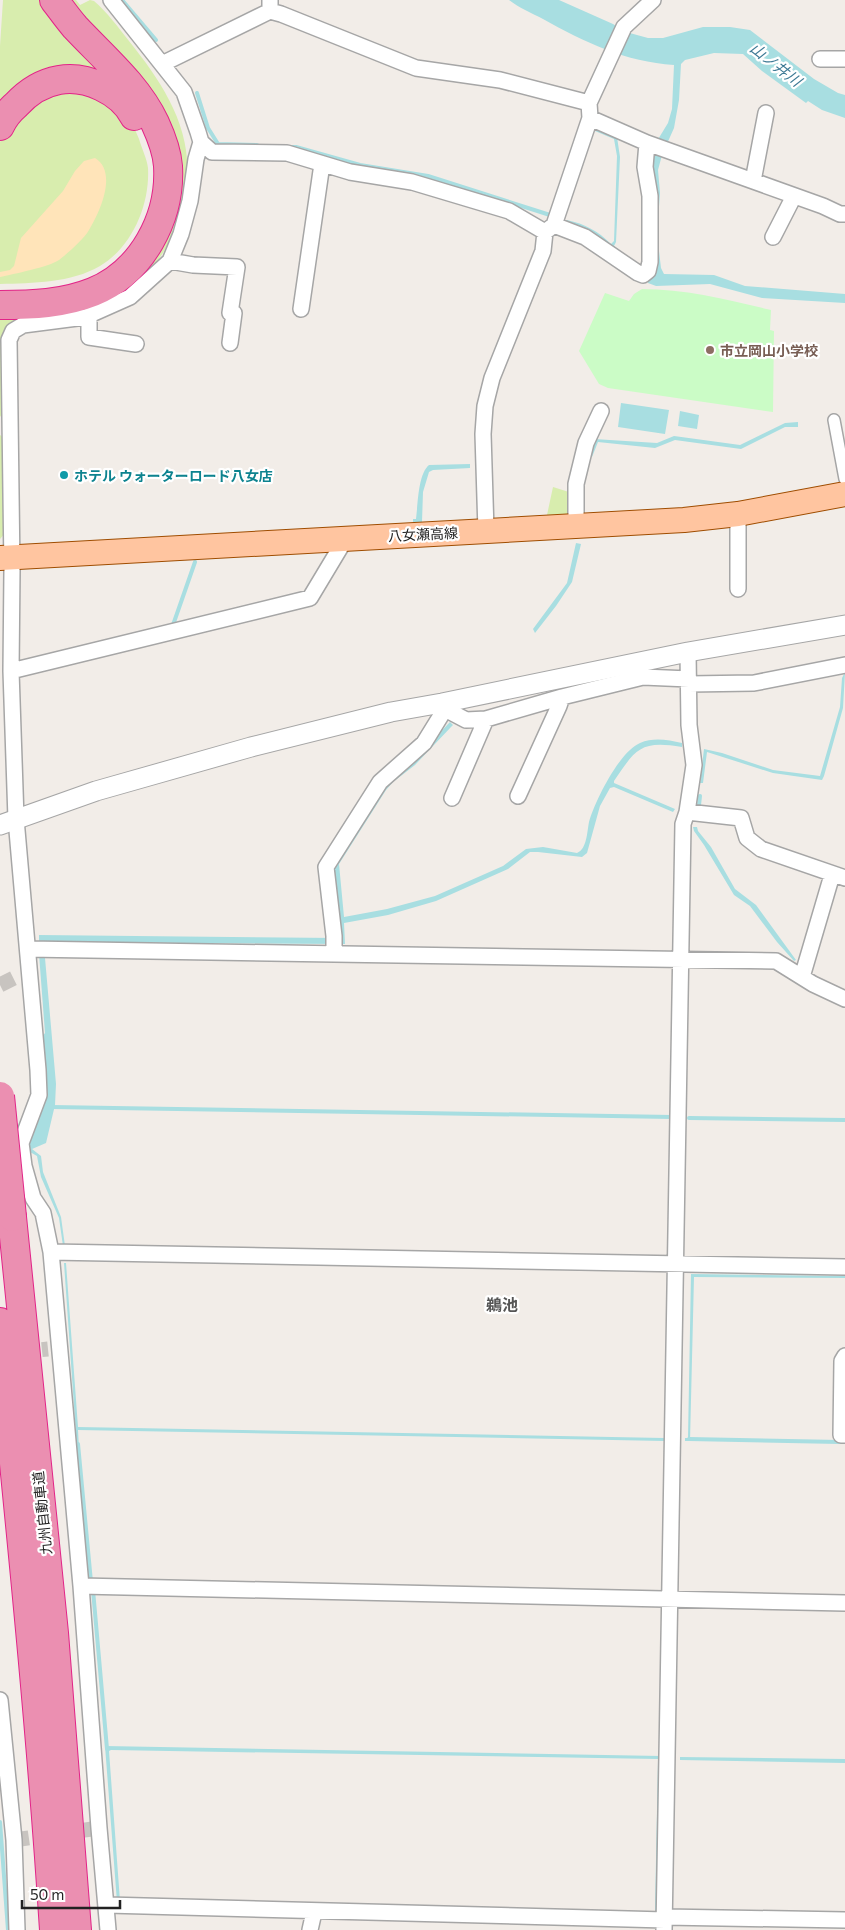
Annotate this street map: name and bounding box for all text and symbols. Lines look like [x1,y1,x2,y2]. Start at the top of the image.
water label: 山ノ井川 [747,38,807,91]
place label: 市立岡山小学校 [720,342,818,359]
marker: 市立岡山小学校 [704,344,716,356]
place label: ホテル ウォーターロード八女店 [74,467,273,484]
marker: ホテル ウォーターロード八女店 [58,469,70,481]
street label: 八女瀬高線 [388,524,458,544]
district label: 鵜池 [486,1295,518,1314]
street label: 九州自動車道 [29,1470,55,1556]
scale bar [22,1878,120,1910]
text: 50 m [30,1885,64,1903]

